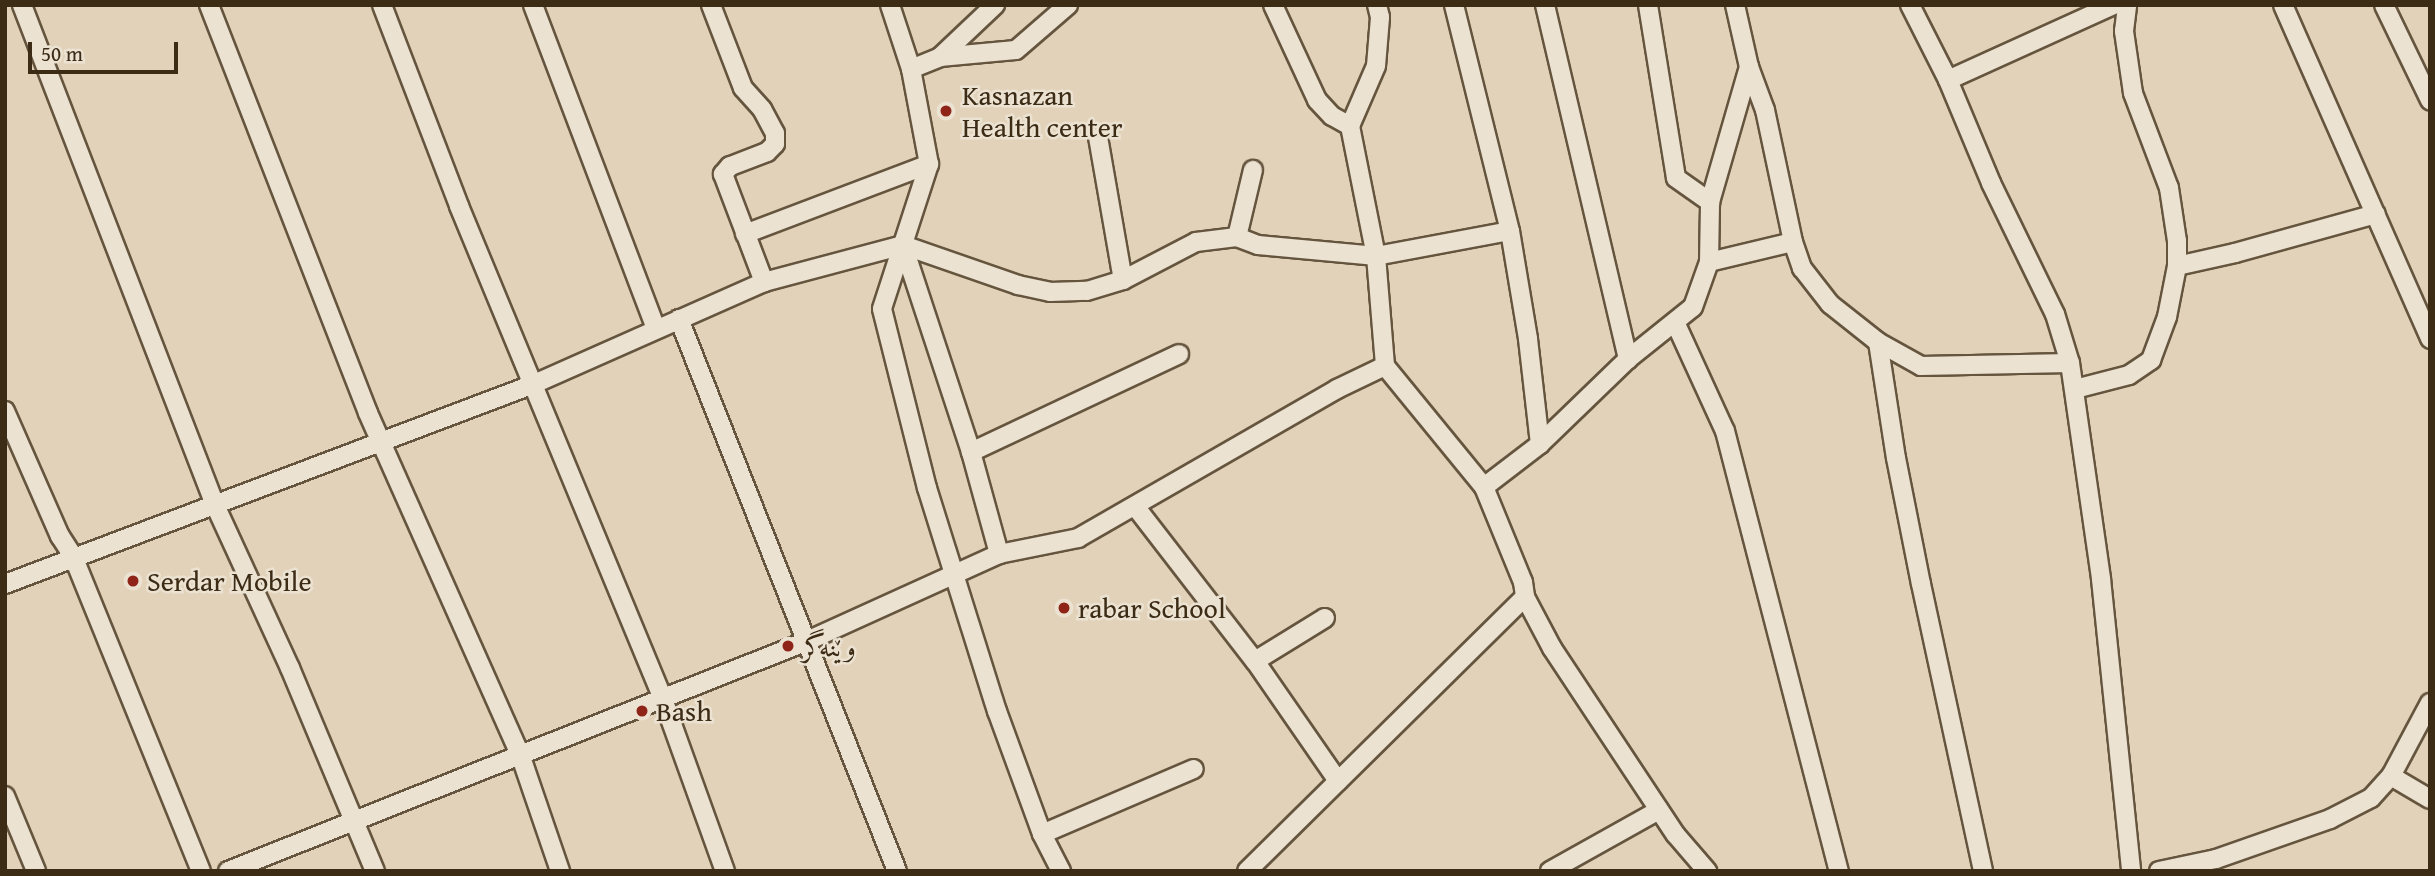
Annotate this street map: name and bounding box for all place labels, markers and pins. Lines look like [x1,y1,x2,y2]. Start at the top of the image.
place label: Kasnazan Health center [962,78,1122,144]
marker: Kasnazan Health center [936,101,956,121]
place label: Serdar Mobile [147,564,312,598]
marker: Serdar Mobile [125,573,141,589]
place label: rabar School [1078,591,1226,625]
marker: rabar School [1056,600,1072,616]
place label: وێنەگر [802,629,856,663]
marker: وێنەگر [780,638,796,654]
place label: Bash [656,694,712,728]
marker: Bash [634,703,650,719]

